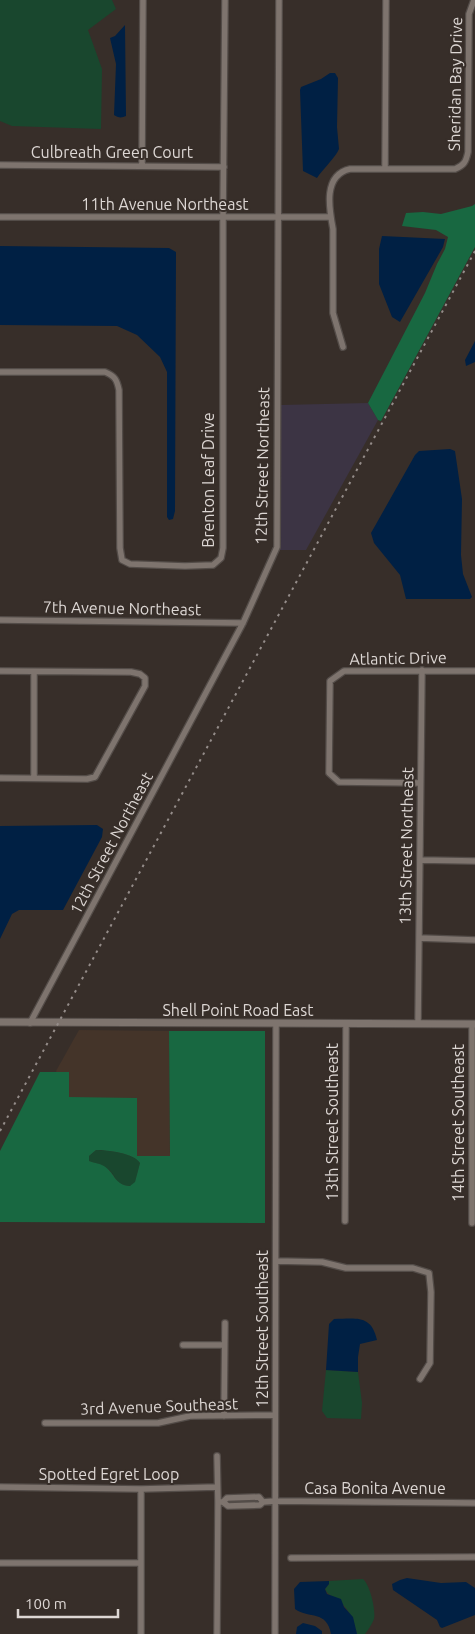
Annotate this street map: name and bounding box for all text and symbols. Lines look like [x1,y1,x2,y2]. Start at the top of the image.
street label: Sheridan Bay Drive [445,17,465,151]
street label: Culbreath Green Court [31,143,194,161]
street label: 11th Avenue Northeast [81,195,249,213]
street label: 12th Street Northeast [252,386,272,545]
street label: Brenton Leaf Drive [199,412,217,548]
street label: 7th Avenue Northeast [43,598,202,618]
street label: Atlantic Drive [349,648,447,668]
street label: 13th Street Northeast [396,766,416,925]
street label: 12th Street Northeast [66,768,156,917]
street label: Shell Point Road East [162,1001,314,1019]
street label: 13th Street Southeast [323,1042,341,1201]
street label: 14th Street Southeast [449,1043,467,1202]
street label: 12th Street Southeast [253,1249,271,1408]
street label: 3rd Avenue Southeast [80,1394,239,1418]
street label: Spotted Egret Loop [39,1465,179,1483]
street label: Casa Bonita Avenue [304,1479,446,1497]
scale bar [18,1586,118,1618]
text: 100 m [25,1595,67,1612]

